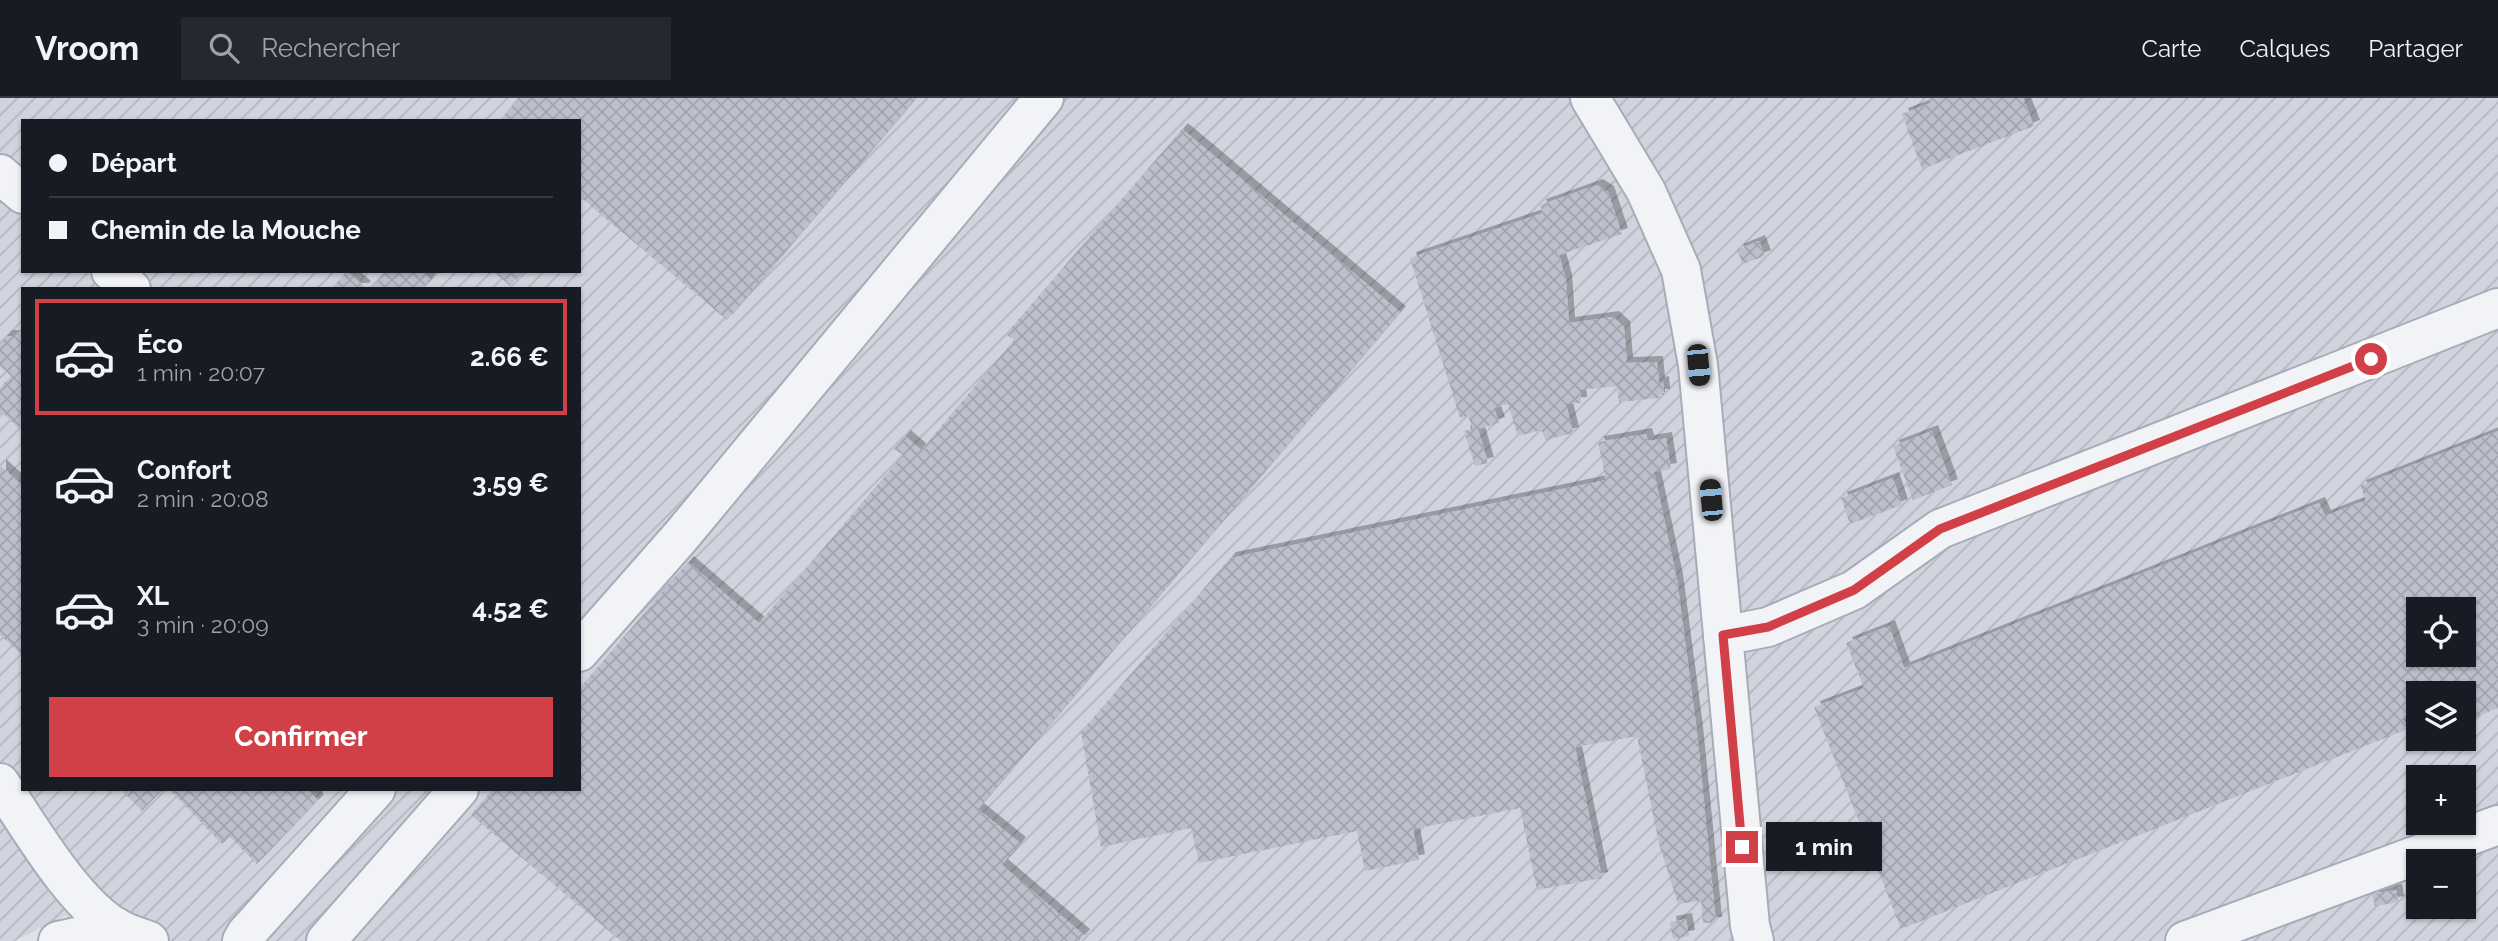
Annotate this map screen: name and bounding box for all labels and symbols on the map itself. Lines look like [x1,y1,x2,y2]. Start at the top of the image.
car [1686,343,1711,387]
route start [2355,343,2387,375]
car [1699,478,1724,522]
callout: 1 min [1766,822,1882,872]
route end [1726,831,1758,863]

